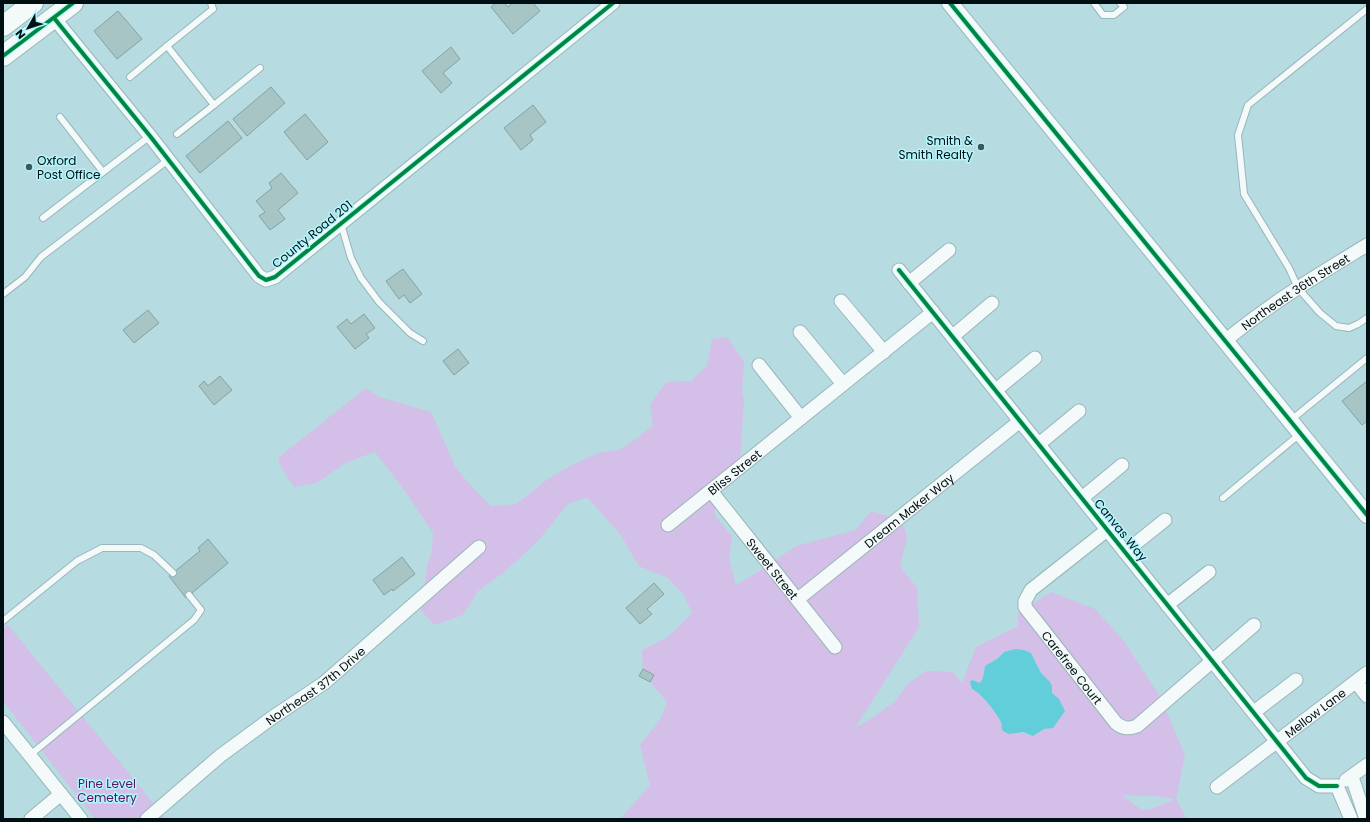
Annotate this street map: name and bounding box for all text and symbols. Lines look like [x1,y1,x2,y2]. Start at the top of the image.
north arrow [8,8,48,48]
text: N [11,26,29,43]
place label: Smith & Smith Realty [898,132,973,163]
marker: Smith & Smith Realty [976,142,986,152]
place label: Oxford Post Office [37,152,100,183]
marker: Oxford Post Office [24,162,34,172]
street label: County Road 201 [268,196,356,272]
street label: Northeast 36th Street [1237,249,1353,334]
street label: Bliss Street [704,445,765,498]
street label: Dream Maker Way [860,469,957,551]
street label: Canvas Way [1090,495,1152,565]
street label: Sweet Street [743,534,802,603]
street label: Carefree Court [1038,627,1107,708]
street label: Northeast 37th Drive [262,642,369,728]
street label: Mellow Lane [1281,684,1349,741]
park label: Pine Level Cemetery [77,775,137,806]

